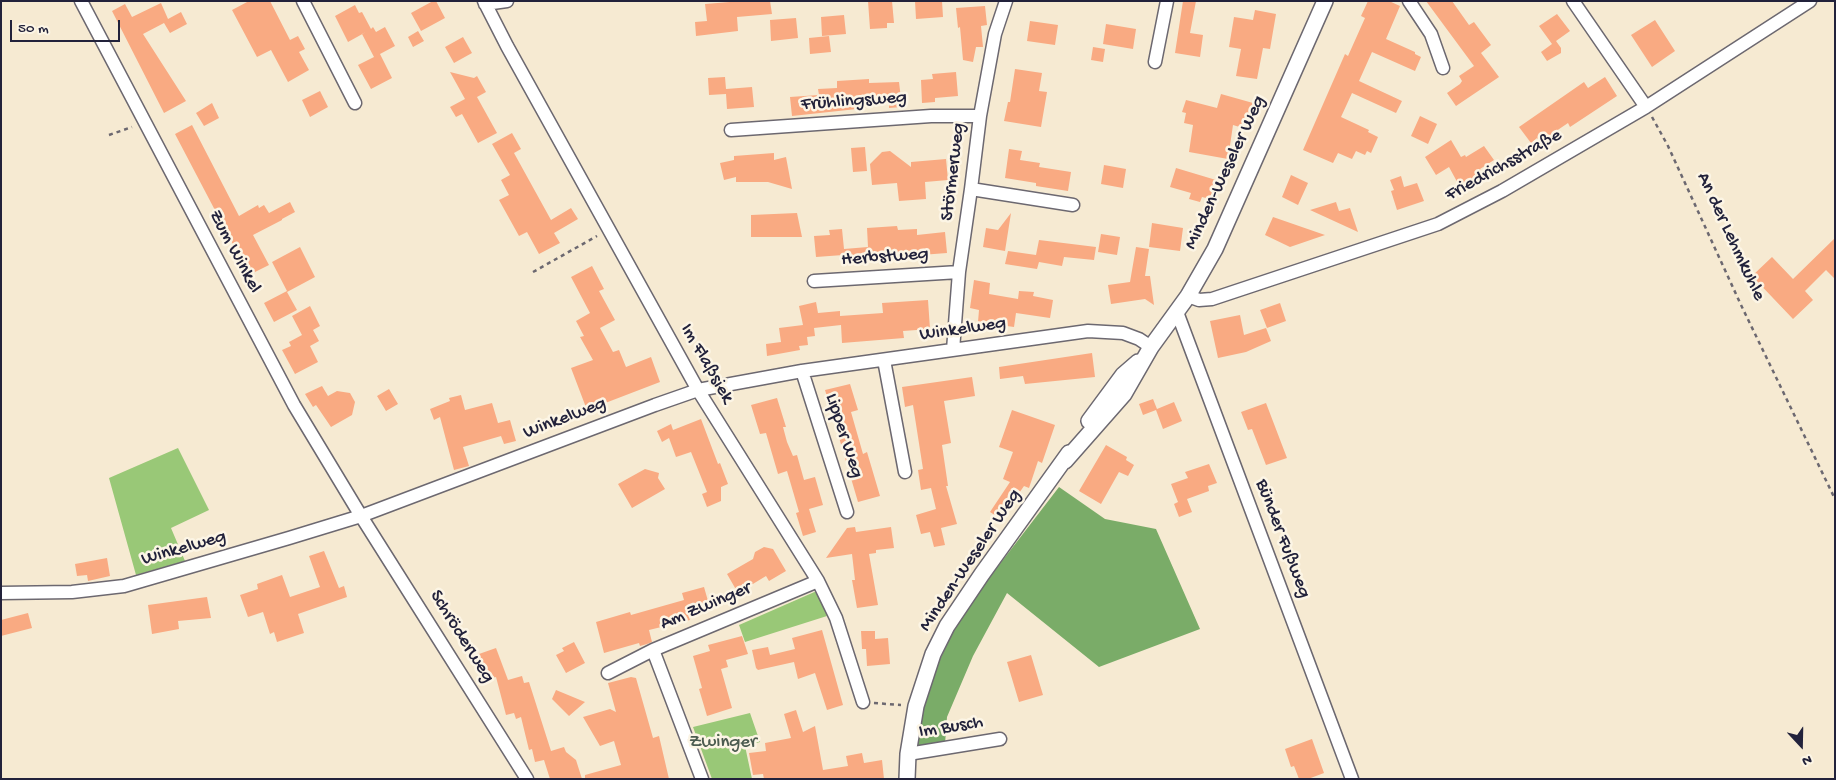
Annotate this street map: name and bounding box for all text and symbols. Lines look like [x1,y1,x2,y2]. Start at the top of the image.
scale bar [12,10,122,42]
text: 50 m [18,20,49,38]
street label: Frühlingsweg [800,87,908,117]
street label: Minden-Weseler Weg [1180,93,1272,253]
street label: Störmerweg [937,122,971,222]
street label: Friedrichsstraße [1442,125,1566,207]
street label: An der Lehmkuhle [1690,169,1770,305]
street label: Zum Winkel [203,206,265,298]
street label: Herbstweg [841,244,929,272]
street label: Winkelweg [918,313,1008,347]
street label: Im Flaßsiek [674,320,738,408]
street label: Lipper Weg [819,391,867,481]
street label: Winkelweg [520,393,610,445]
street label: Bünder Fußweg [1249,476,1315,602]
street label: Minden-Weseler Weg [915,485,1027,637]
street label: Winkelweg [139,526,229,572]
street label: Am Zwinger [657,578,755,636]
street label: Schröderweg [423,586,499,688]
street label: Im Busch [917,712,985,744]
north arrow [1776,720,1826,770]
park label: Zwinger [689,732,757,754]
text: N [1799,750,1814,769]

